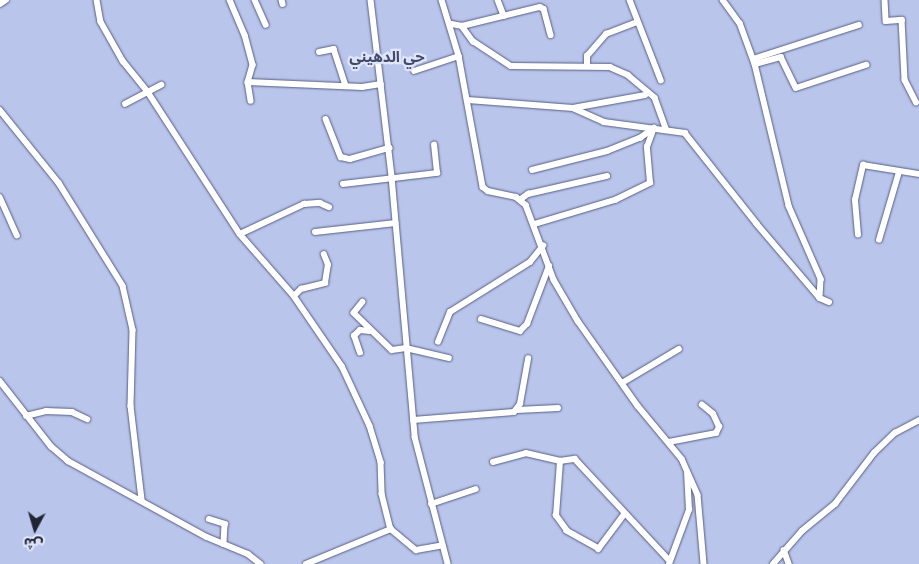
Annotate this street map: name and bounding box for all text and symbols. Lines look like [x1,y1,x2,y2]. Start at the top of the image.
district label: حي الدهيني [349,48,425,66]
north arrow [10,504,60,554]
text: ش [23,533,44,556]

